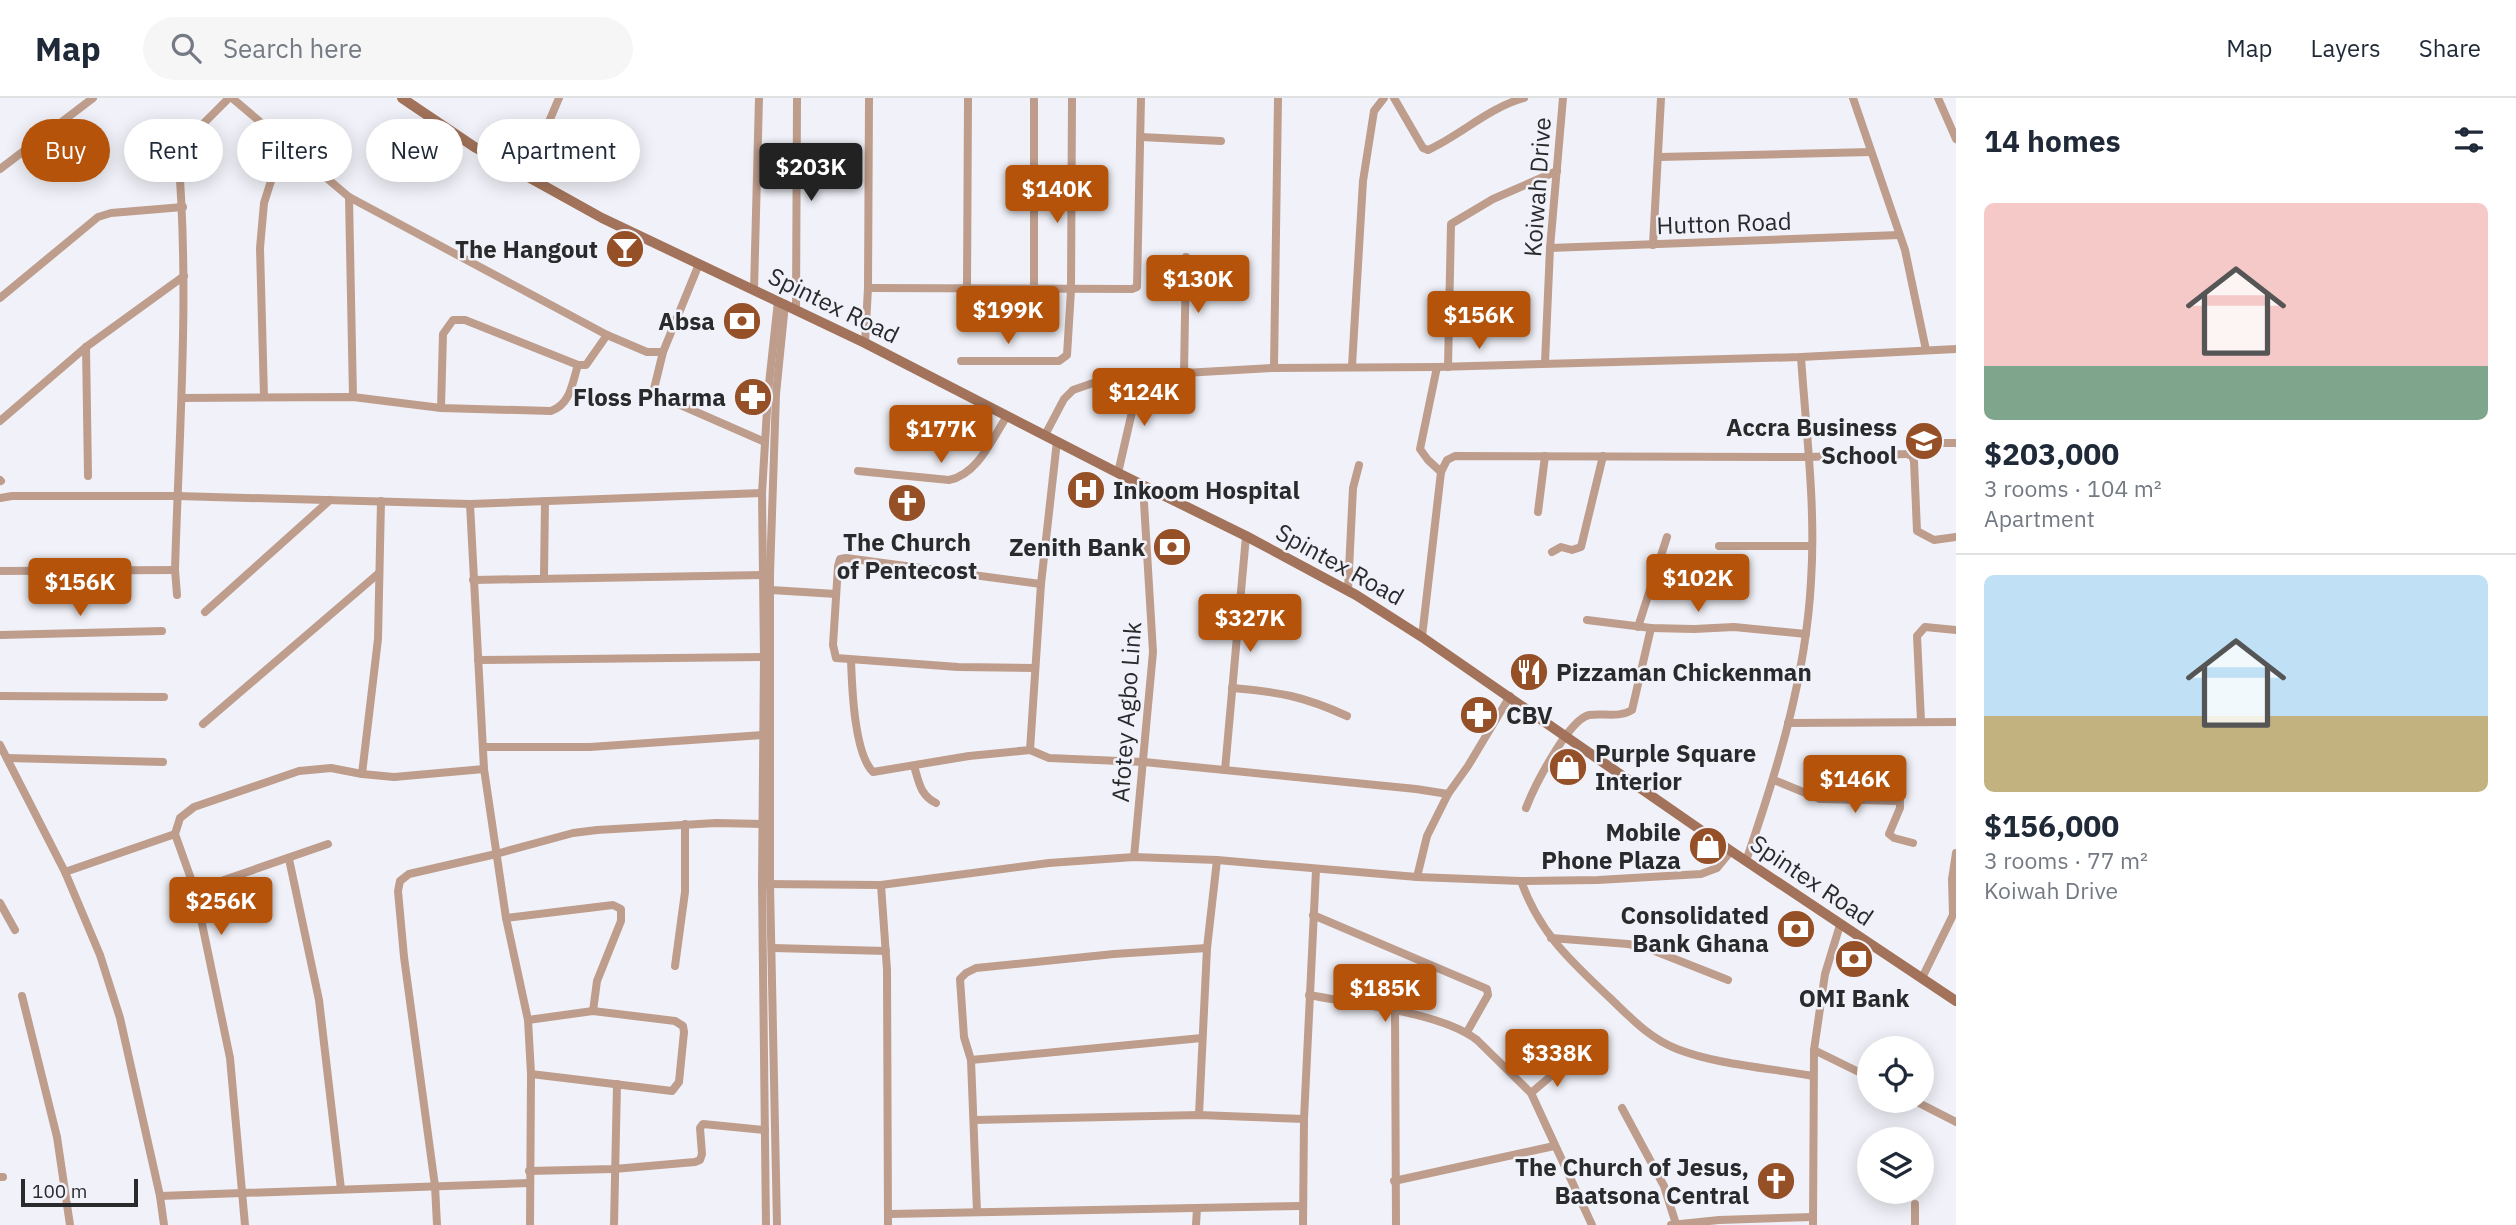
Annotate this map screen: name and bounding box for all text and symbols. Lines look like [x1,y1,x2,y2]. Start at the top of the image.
search box [143,17,633,80]
text: Map [35,27,101,70]
icon: search [167,29,205,67]
text: Search here [223,31,362,65]
text: Map [2226,32,2273,64]
text: Layers [2311,32,2381,64]
text: Share [2419,32,2481,64]
street label: Koiwah Drive [1516,116,1558,258]
chip: Buy [21,119,110,182]
chip: Rent [124,119,223,182]
chip: Filters [237,119,352,182]
chip: New [366,119,463,182]
chip: Apartment [477,119,640,182]
text: 14 homes [1984,121,2121,160]
icon: filters [2450,121,2488,159]
pin: $203K [762,144,860,203]
text: $203K [775,151,847,181]
pin: $140K [1008,166,1106,225]
text: $140K [1021,173,1093,203]
street label: Hutton Road [1656,205,1792,241]
bar icon: The Hangout [604,228,646,270]
place label: The Hangout [455,233,598,265]
icon: home [2173,248,2299,374]
pin: $130K [1149,256,1247,315]
street label: Spintex Road [763,260,905,350]
text: $130K [1162,263,1234,293]
pin: $199K [959,286,1057,346]
pin: $156K [1430,292,1528,351]
text: $199K [972,294,1044,324]
text: $156K [1443,299,1515,329]
bank icon: Absa [721,300,763,342]
place label: Absa [658,305,715,337]
pin: $124K [1095,368,1193,428]
pharmacy icon: Floss Pharma [732,376,774,418]
text: $124K [1108,376,1180,406]
place label: Floss Pharma [573,381,726,413]
pin: $177K [892,406,990,465]
place label: Accra Business School [1726,411,1897,471]
text: $177K [905,413,977,443]
school or university icon: Accra Business School [1903,420,1945,462]
text: $203,000 [1984,434,2119,473]
hospital icon: Inkoom Hospital [1065,469,1107,511]
text: 3 rooms · 104 m² [1984,473,2162,503]
place label: Inkoom Hospital [1113,474,1300,506]
church icon: The Church of Pentecost [886,482,928,524]
text: Apartment [1984,503,2095,533]
street label: Spintex Road [1270,516,1410,612]
place label: The Church of Pentecost [837,526,977,586]
bank icon: Zenith Bank [1151,526,1193,568]
place label: Zenith Bank [1009,531,1145,563]
pin: $102K [1649,554,1747,614]
pin: $156K [31,559,129,618]
text: $102K [1662,562,1734,592]
text: $156K [44,566,116,596]
pin: $327K [1201,594,1299,654]
text: $327K [1214,602,1286,632]
street label: Afotey Agbo Link [1104,620,1148,803]
icon: home [2173,620,2299,746]
restaurant icon: Pizzaman Chickenman [1508,651,1550,693]
place label: Pizzaman Chickenman [1556,656,1812,688]
pharmacy icon: CBV [1458,694,1500,736]
place label: CBV [1506,699,1553,731]
place label: Purple Square Interior [1595,737,1756,797]
shop icon: Purple Square Interior [1547,746,1589,788]
pin: $146K [1806,756,1904,815]
text: $146K [1819,763,1891,793]
text: $156,000 [1984,806,2119,845]
place label: Mobile Phone Plaza [1541,816,1681,876]
shop icon: Mobile Phone Plaza [1687,825,1729,867]
street label: Spintex Road [1744,827,1880,933]
text: 3 rooms · 77 m² [1984,845,2148,875]
text: Koiwah Drive [1984,875,2118,905]
pin: $256K [172,878,270,937]
text: $256K [185,885,257,915]
place label: Consolidated Bank Ghana [1620,899,1769,959]
bank icon: Consolidated Bank Ghana [1775,908,1817,950]
bank icon: OMI Bank [1833,938,1875,980]
pin: $185K [1336,964,1434,1024]
text: $185K [1349,972,1421,1002]
place label: OMI Bank [1799,982,1909,1014]
pin: $338K [1508,1030,1606,1089]
map controls [1857,1036,1934,1204]
button: locate [1857,1036,1934,1113]
text: $338K [1521,1037,1593,1067]
button: layers [1857,1127,1934,1204]
place label: The Church of Jesus, Baatsona Central [1515,1151,1749,1211]
church icon: The Church of Jesus, Baatsona Central [1755,1160,1797,1202]
scale bar [21,1176,138,1208]
text: 100 m [32,1179,87,1203]

